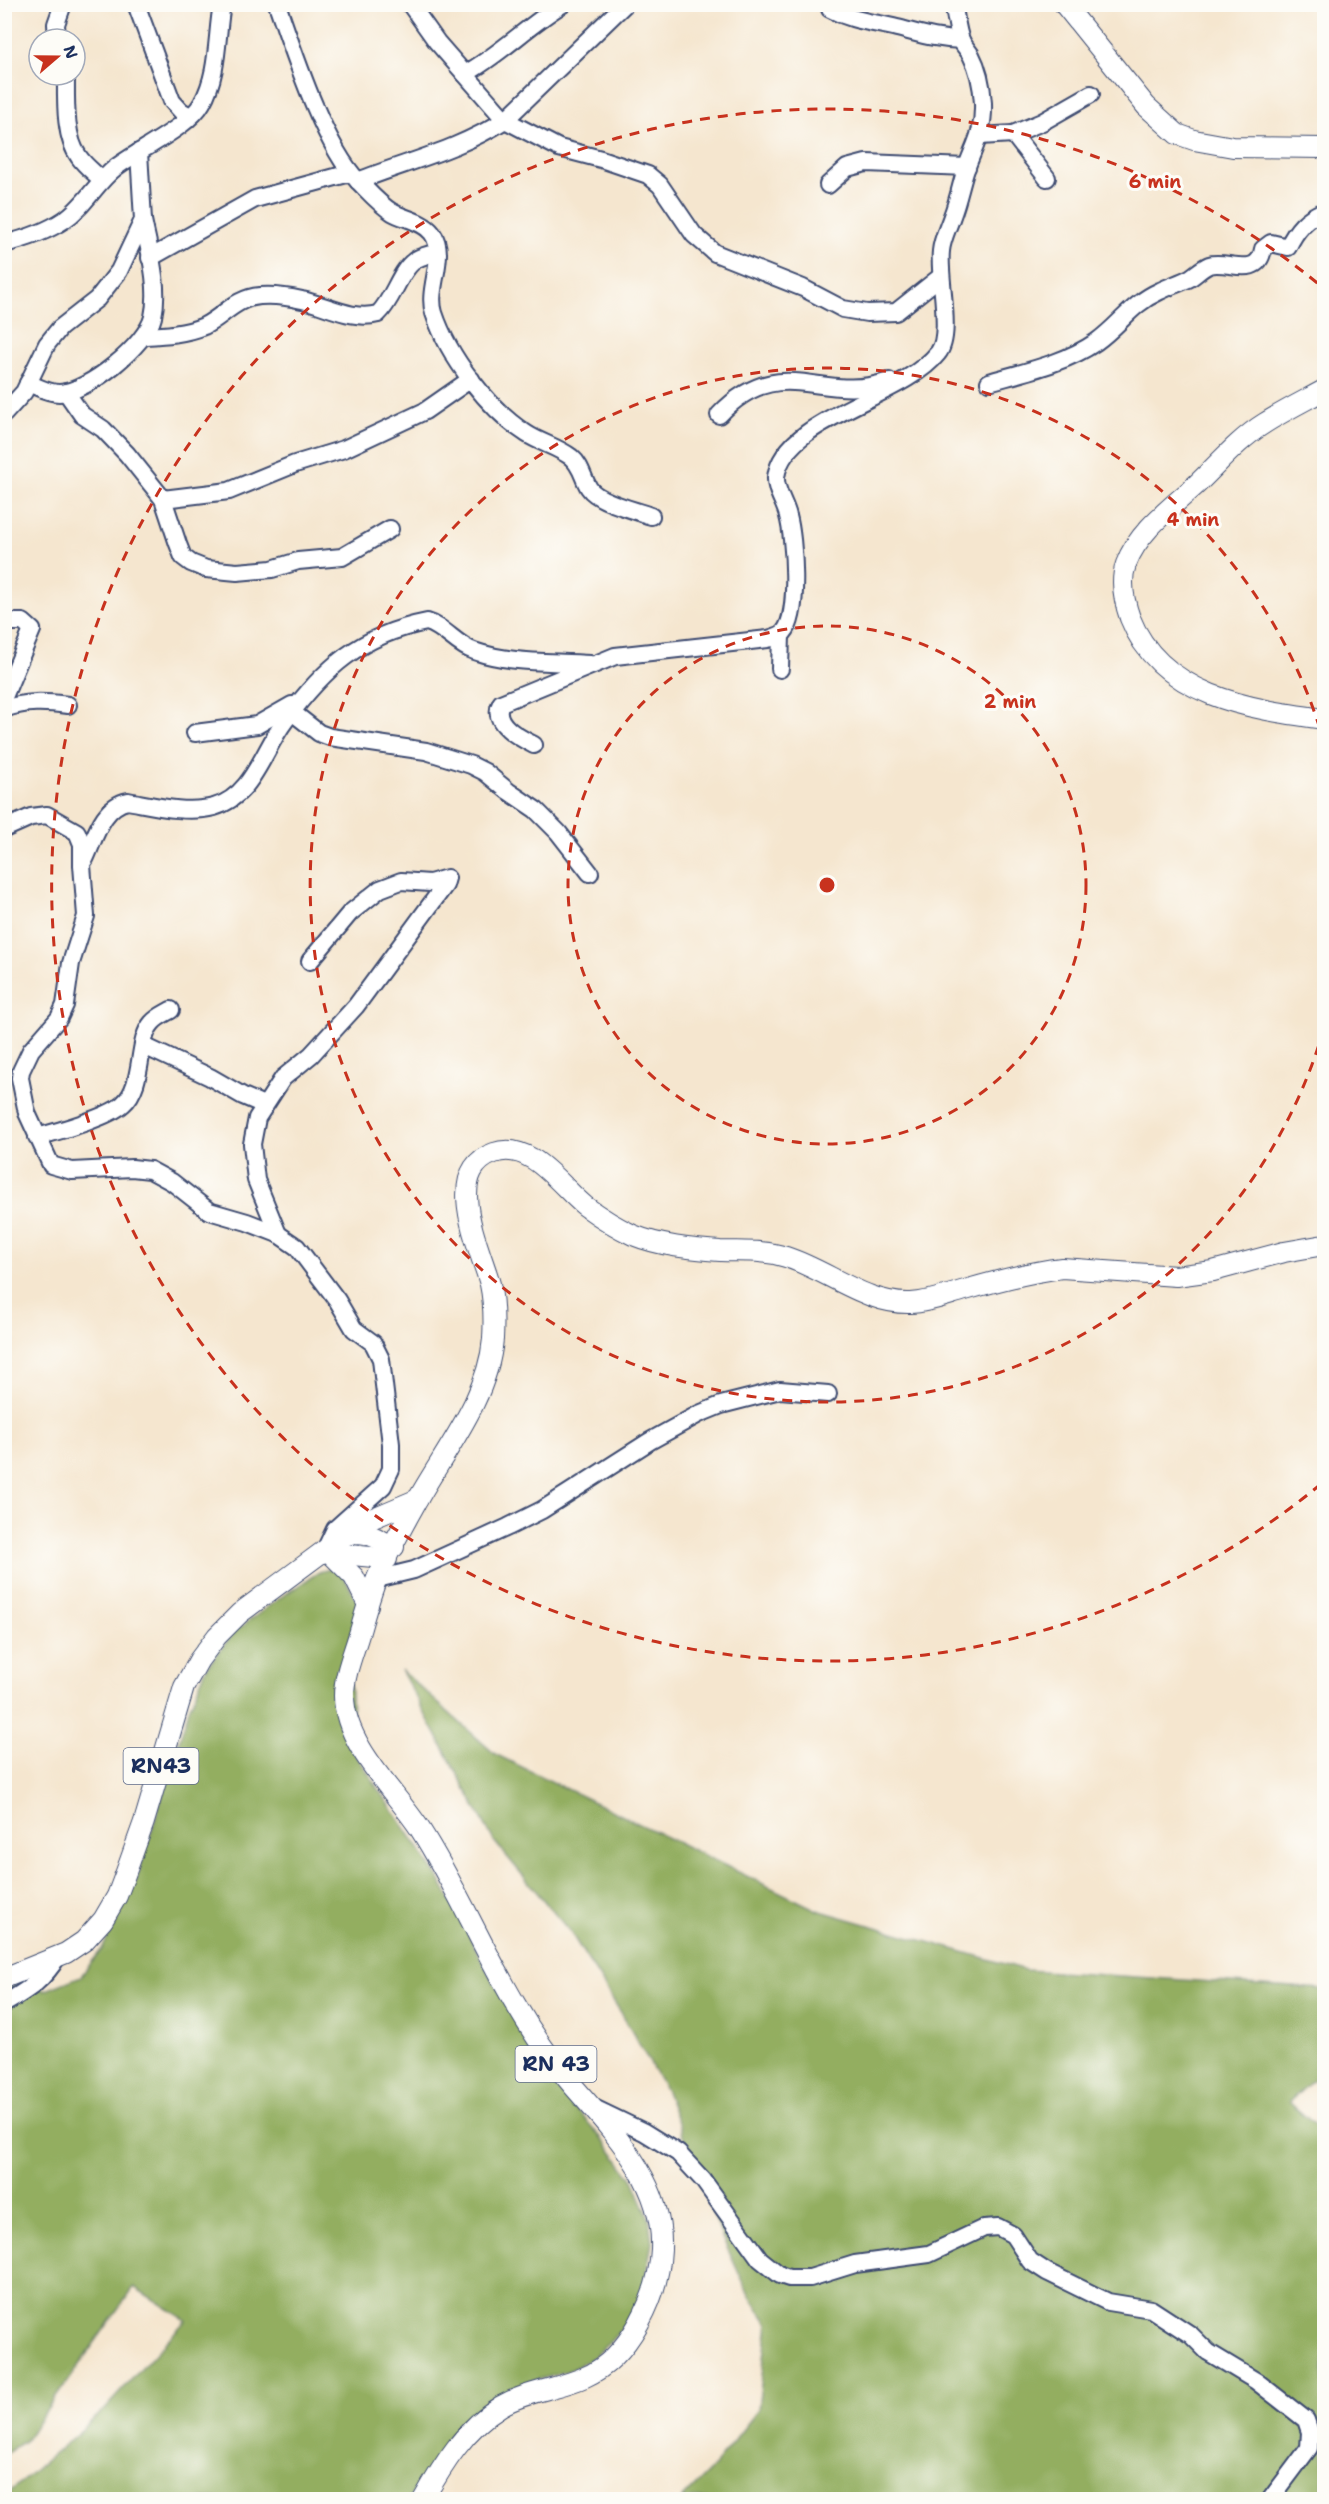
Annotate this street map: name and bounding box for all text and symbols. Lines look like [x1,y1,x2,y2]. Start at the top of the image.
north arrow [27,27,87,87]
text: N [59,42,83,62]
text: 6 min [1129,170,1181,194]
text: 4 min [1167,508,1219,532]
text: 2 min [984,690,1036,714]
centre of rings [817,875,837,895]
road number: RN43 [124,1748,198,1784]
road number: RN 43 [516,2046,596,2082]

